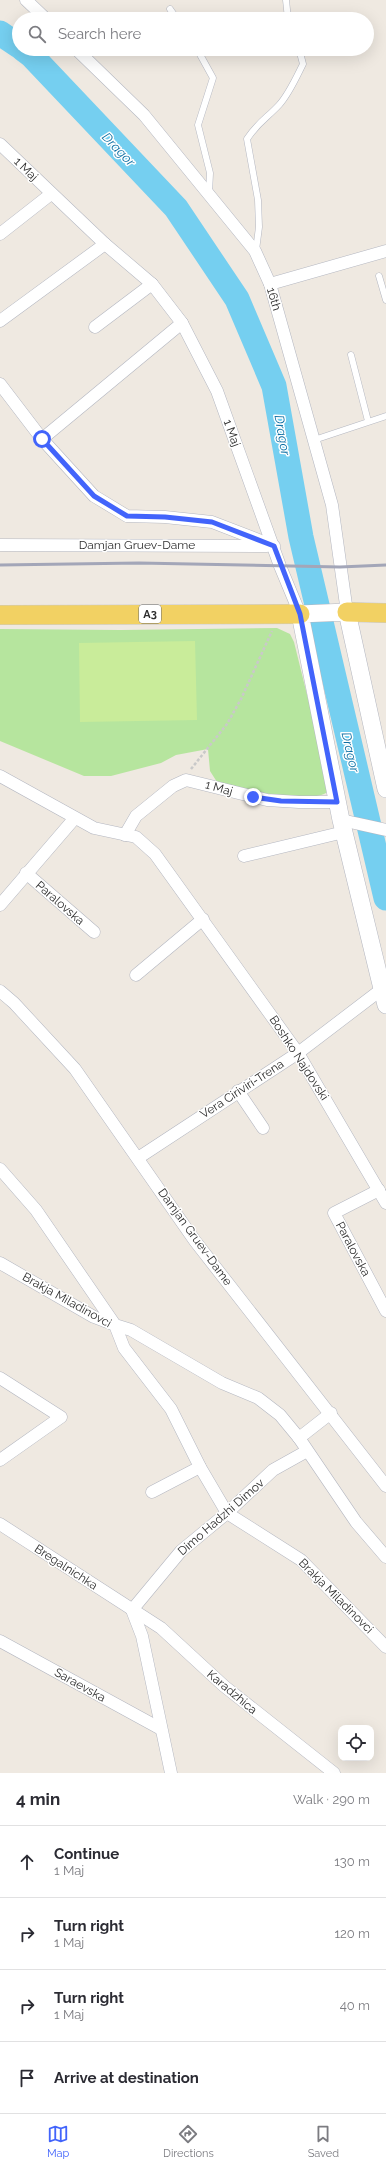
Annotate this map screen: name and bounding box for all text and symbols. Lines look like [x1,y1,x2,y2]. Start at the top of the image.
search box [12,12,374,56]
icon: search [26,23,48,45]
text: Search here [58,25,141,43]
water label: Dragor [99,130,139,170]
street label: 1 Maj [11,154,41,184]
street label: 16th [264,286,284,312]
water label: Dragor [272,414,294,457]
street label: 1 Maj [221,417,243,449]
route start [33,430,51,448]
street label: Damjan Gruev-Dame [79,538,195,552]
road number: A3 [139,605,161,623]
water label: Dragor [339,731,363,774]
street label: 1 Maj [204,777,234,799]
route end [244,788,262,806]
street label: Paralovska [33,878,87,928]
street label: Boshko Najdovski [266,1013,332,1103]
street label: Vera Ciriviri-Trena [198,1057,286,1121]
street label: Damjan Gruev-Dame [155,1186,235,1288]
street label: Paralovska [333,1219,373,1279]
street label: Brakja Miladinovci [20,1270,114,1330]
street label: Dimo Hadzhi Dimov [175,1475,267,1558]
street label: Bregalnichka [32,1541,100,1593]
street label: Brakja Miladinovci [296,1556,376,1636]
street label: Saraevska [52,1665,108,1705]
street label: Karadzhica [204,1667,260,1717]
map controls [338,1725,374,1761]
button: locate [338,1725,374,1761]
text: 4 min [16,1789,60,1809]
text: Walk · 290 m [293,1792,370,1807]
text: Continue [54,1845,119,1863]
icon: ahead [16,1851,38,1873]
text: 130 m [334,1854,370,1869]
text: 1 Maj [54,1863,84,1878]
text: Turn right [54,1917,124,1935]
icon: right [16,1923,38,1945]
text: 120 m [334,1926,370,1941]
text: 1 Maj [54,1935,84,1950]
text: Turn right [54,1989,124,2007]
icon: right [16,1995,38,2017]
text: 40 m [340,1998,370,2013]
text: 1 Maj [54,2007,84,2022]
icon: arrive [16,2067,38,2089]
text: Arrive at destination [54,2069,199,2087]
tab: Map [47,2123,69,2160]
tab: Directions [163,2123,214,2160]
tab: Saved [308,2123,339,2160]

